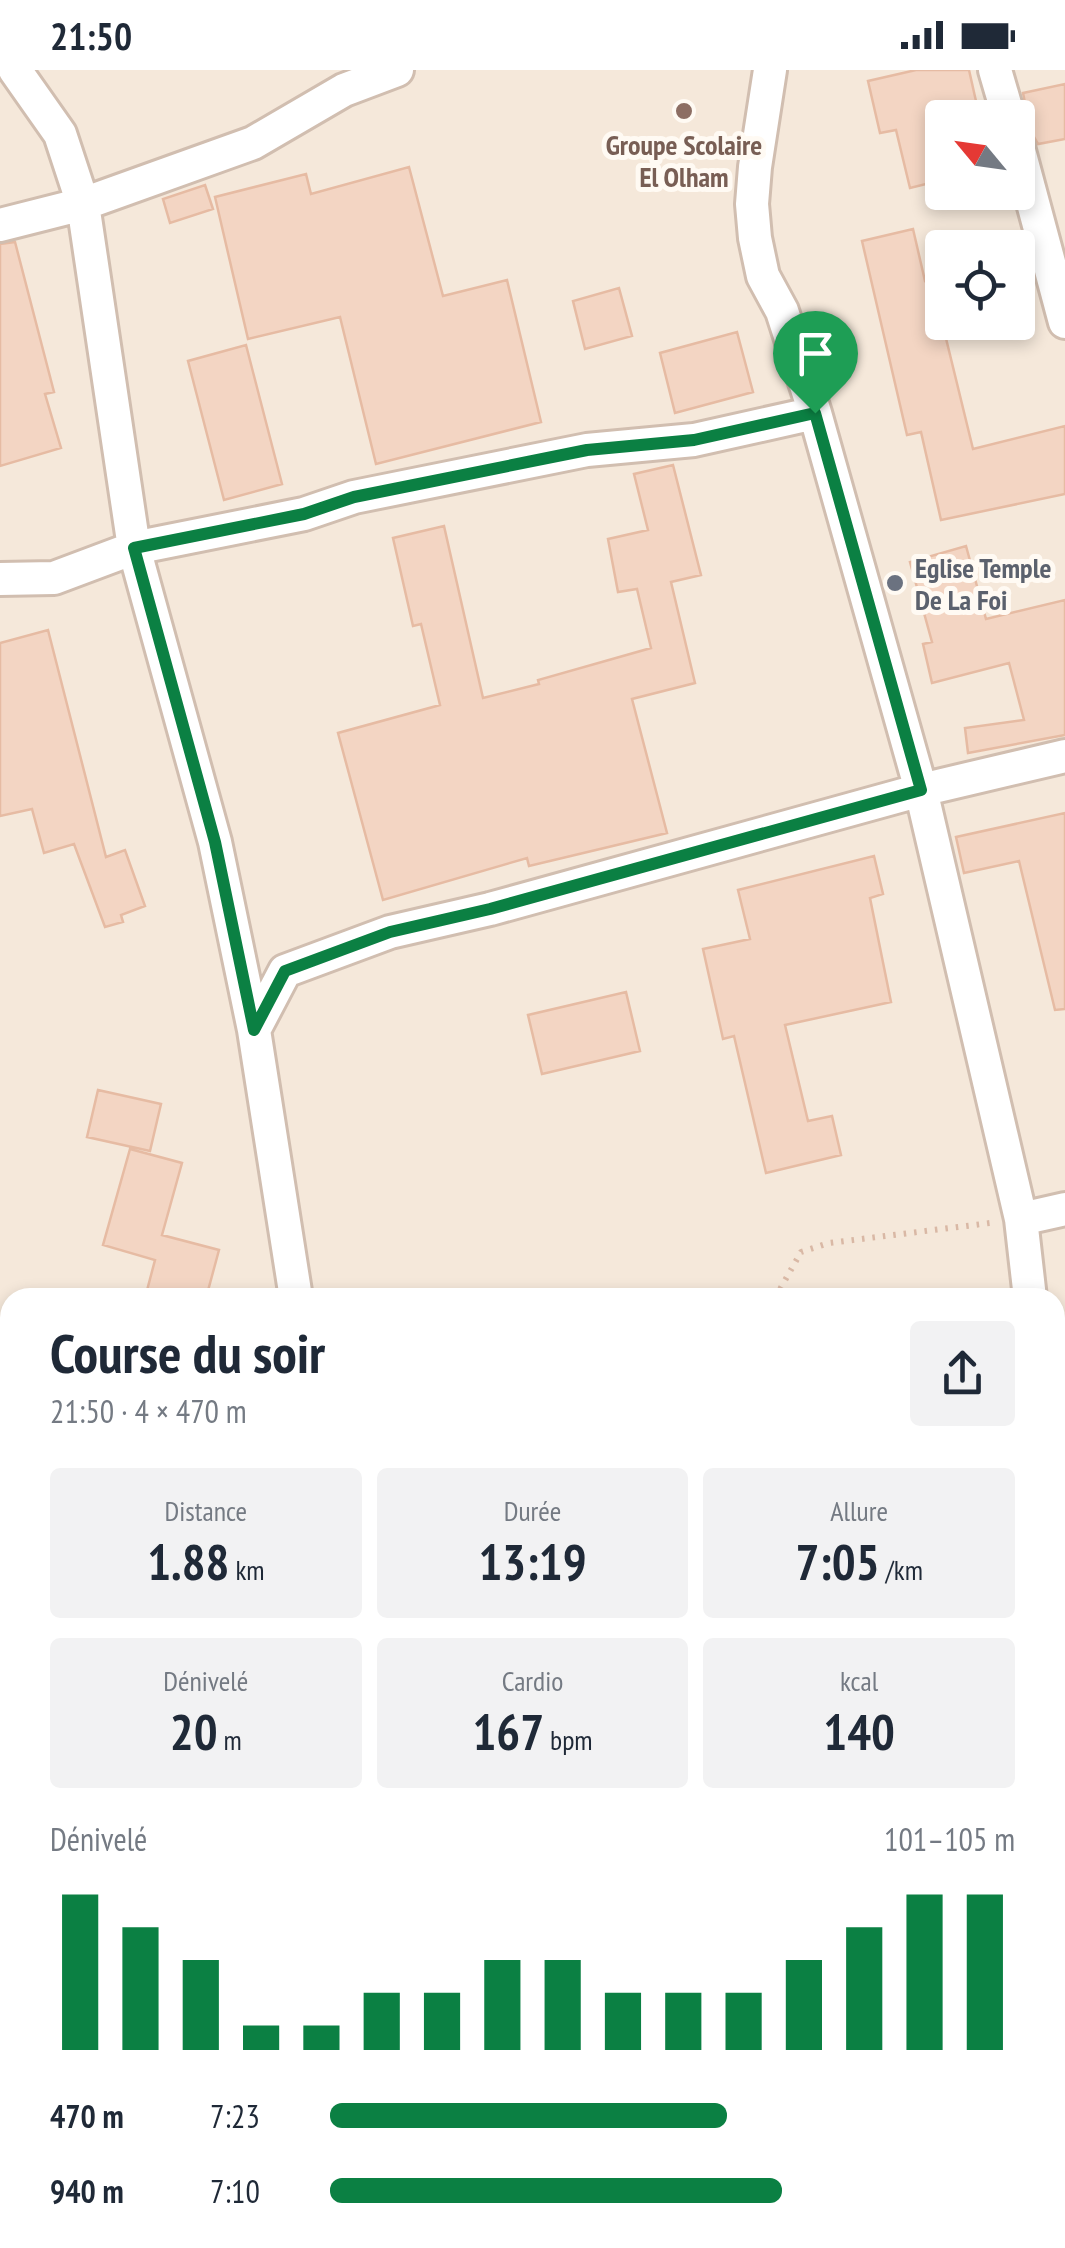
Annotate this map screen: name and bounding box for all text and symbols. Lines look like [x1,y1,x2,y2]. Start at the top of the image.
text: 21:50 [50,11,132,60]
marker: Groupe Scolaire El Olham [673,100,695,122]
north arrow [925,100,1035,210]
map controls [925,100,1035,340]
place label: Groupe Scolaire El Olham [606,126,762,195]
button: locate [925,230,1035,340]
pin [773,311,858,414]
icon: arrive [788,326,843,381]
place label: Eglise Temple De La Foi [915,549,1051,618]
marker: Eglise Temple De La Foi [884,572,906,594]
text: Course du soir [50,1317,325,1388]
button: share [910,1321,1015,1426]
text: 21:50 · 4 × 470 m [50,1390,247,1432]
text: Distance [165,1492,247,1529]
text: Durée [504,1492,561,1529]
text: Allure [830,1492,888,1529]
text: 1.88 [147,1529,229,1594]
text: 13:19 [478,1529,587,1594]
text: 7:05 [795,1529,880,1594]
text: km [229,1551,265,1588]
text: /km [880,1551,923,1588]
text: Dénivelé [163,1662,248,1699]
text: Cardio [502,1662,563,1699]
text: kcal [840,1662,878,1699]
text: 20 [170,1699,218,1764]
text: 167 [472,1699,544,1764]
text: 140 [823,1699,895,1764]
text: m [218,1721,242,1758]
text: bpm [544,1721,593,1758]
text: Dénivelé [50,1818,147,1860]
text: 101–105 m [884,1818,1015,1860]
text: 470 m [50,2095,124,2137]
text: 7:23 [210,2095,260,2137]
text: 940 m [50,2170,124,2212]
text: 7:10 [210,2170,260,2212]

